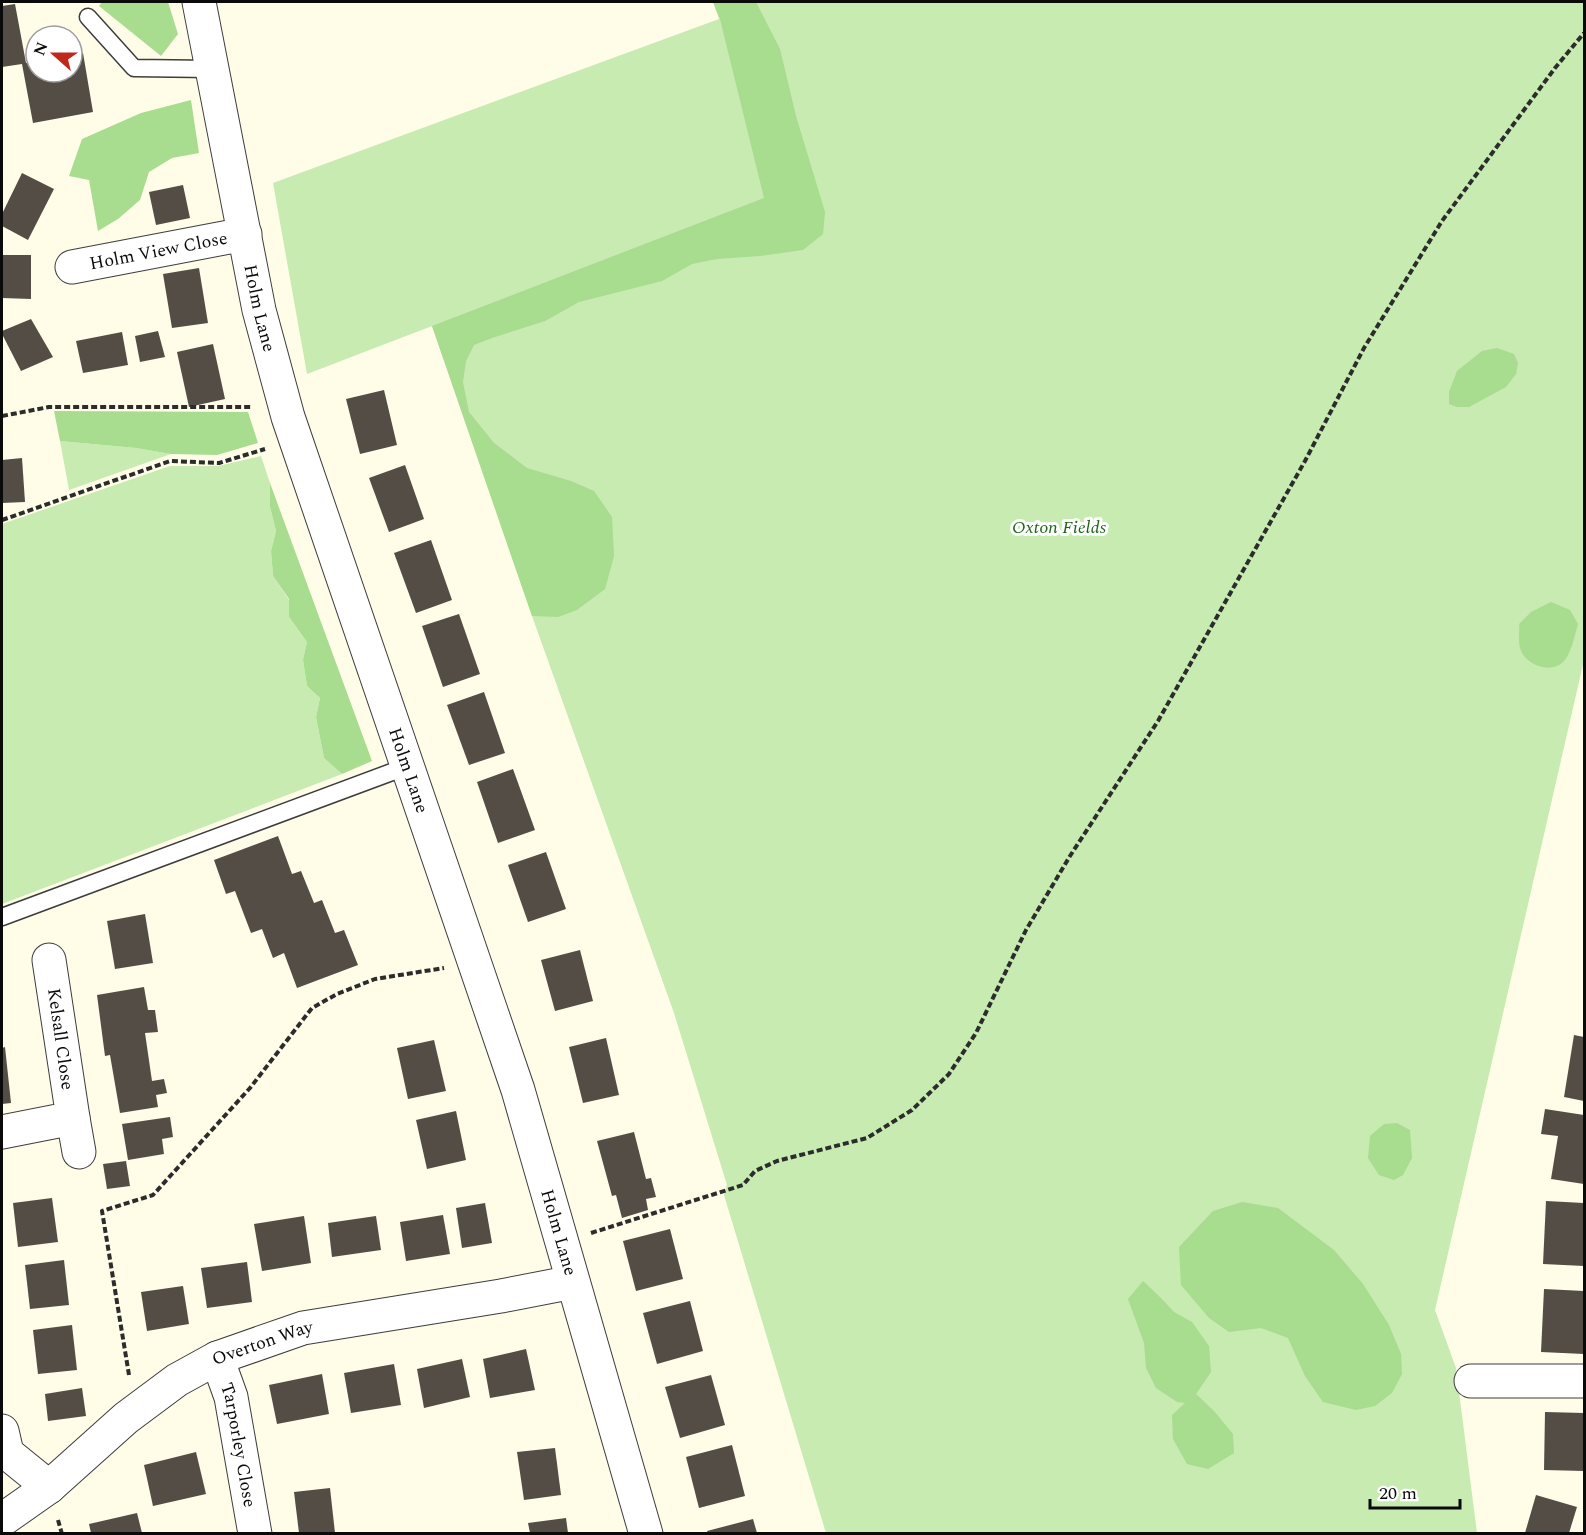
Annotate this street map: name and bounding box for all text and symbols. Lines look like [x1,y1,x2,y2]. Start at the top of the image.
north arrow [24,24,84,84]
text: N [27,39,54,59]
street label: Holm View Close [87,225,230,277]
street label: Holm Lane [236,262,283,355]
park label: Oxton Fields [1012,514,1107,541]
street label: Holm Lane [381,724,435,817]
street label: Kelsall Close [40,986,81,1092]
street label: Holm Lane [533,1186,584,1279]
street label: Overton Way [208,1313,316,1373]
street label: Tarporley Close [213,1379,263,1509]
scale bar [1370,1472,1460,1510]
text: 20 m [1379,1480,1417,1507]

